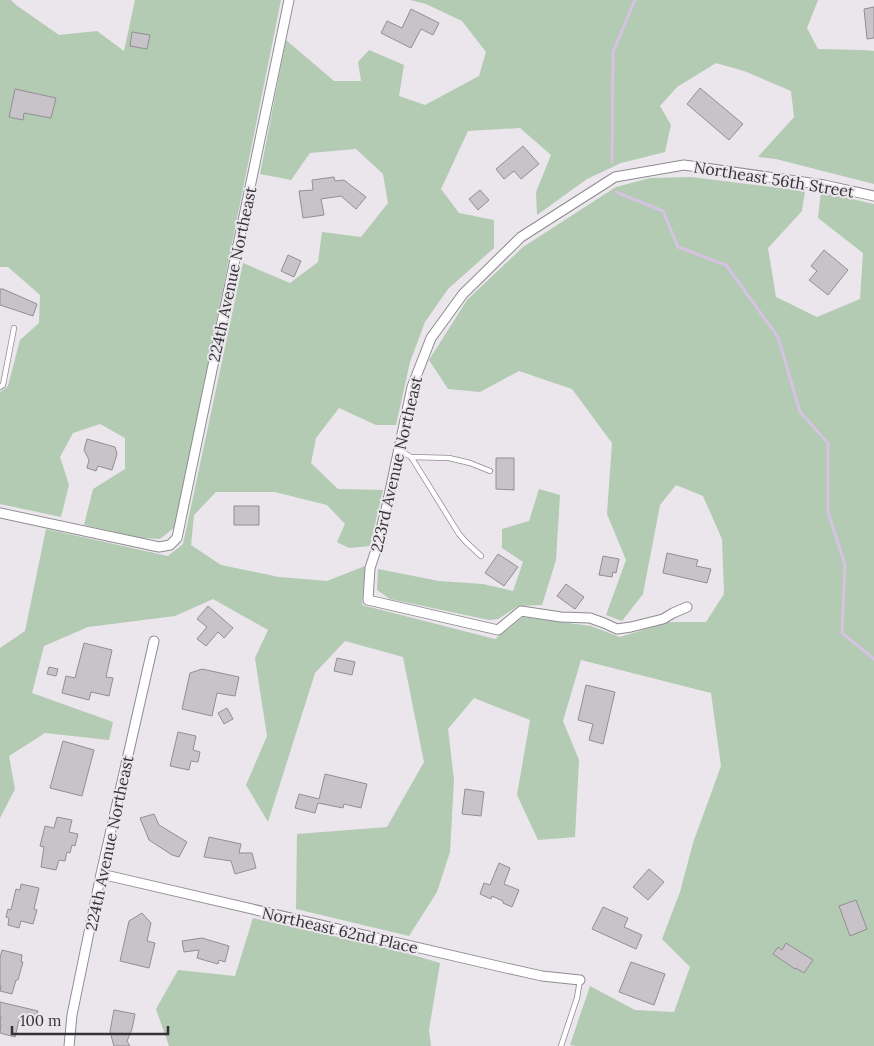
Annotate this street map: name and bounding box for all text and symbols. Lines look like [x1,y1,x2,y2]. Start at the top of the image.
street label: Northeast 56th Street [692,156,856,202]
street label: 224th Avenue Northeast [204,184,261,363]
street label: 223rd Avenue Northeast [366,373,426,554]
street label: 224th Avenue Northeast [81,753,138,932]
street label: Northeast 62nd Place [260,902,420,958]
scale bar [12,1004,169,1036]
text: 100 m [20,1011,61,1030]

